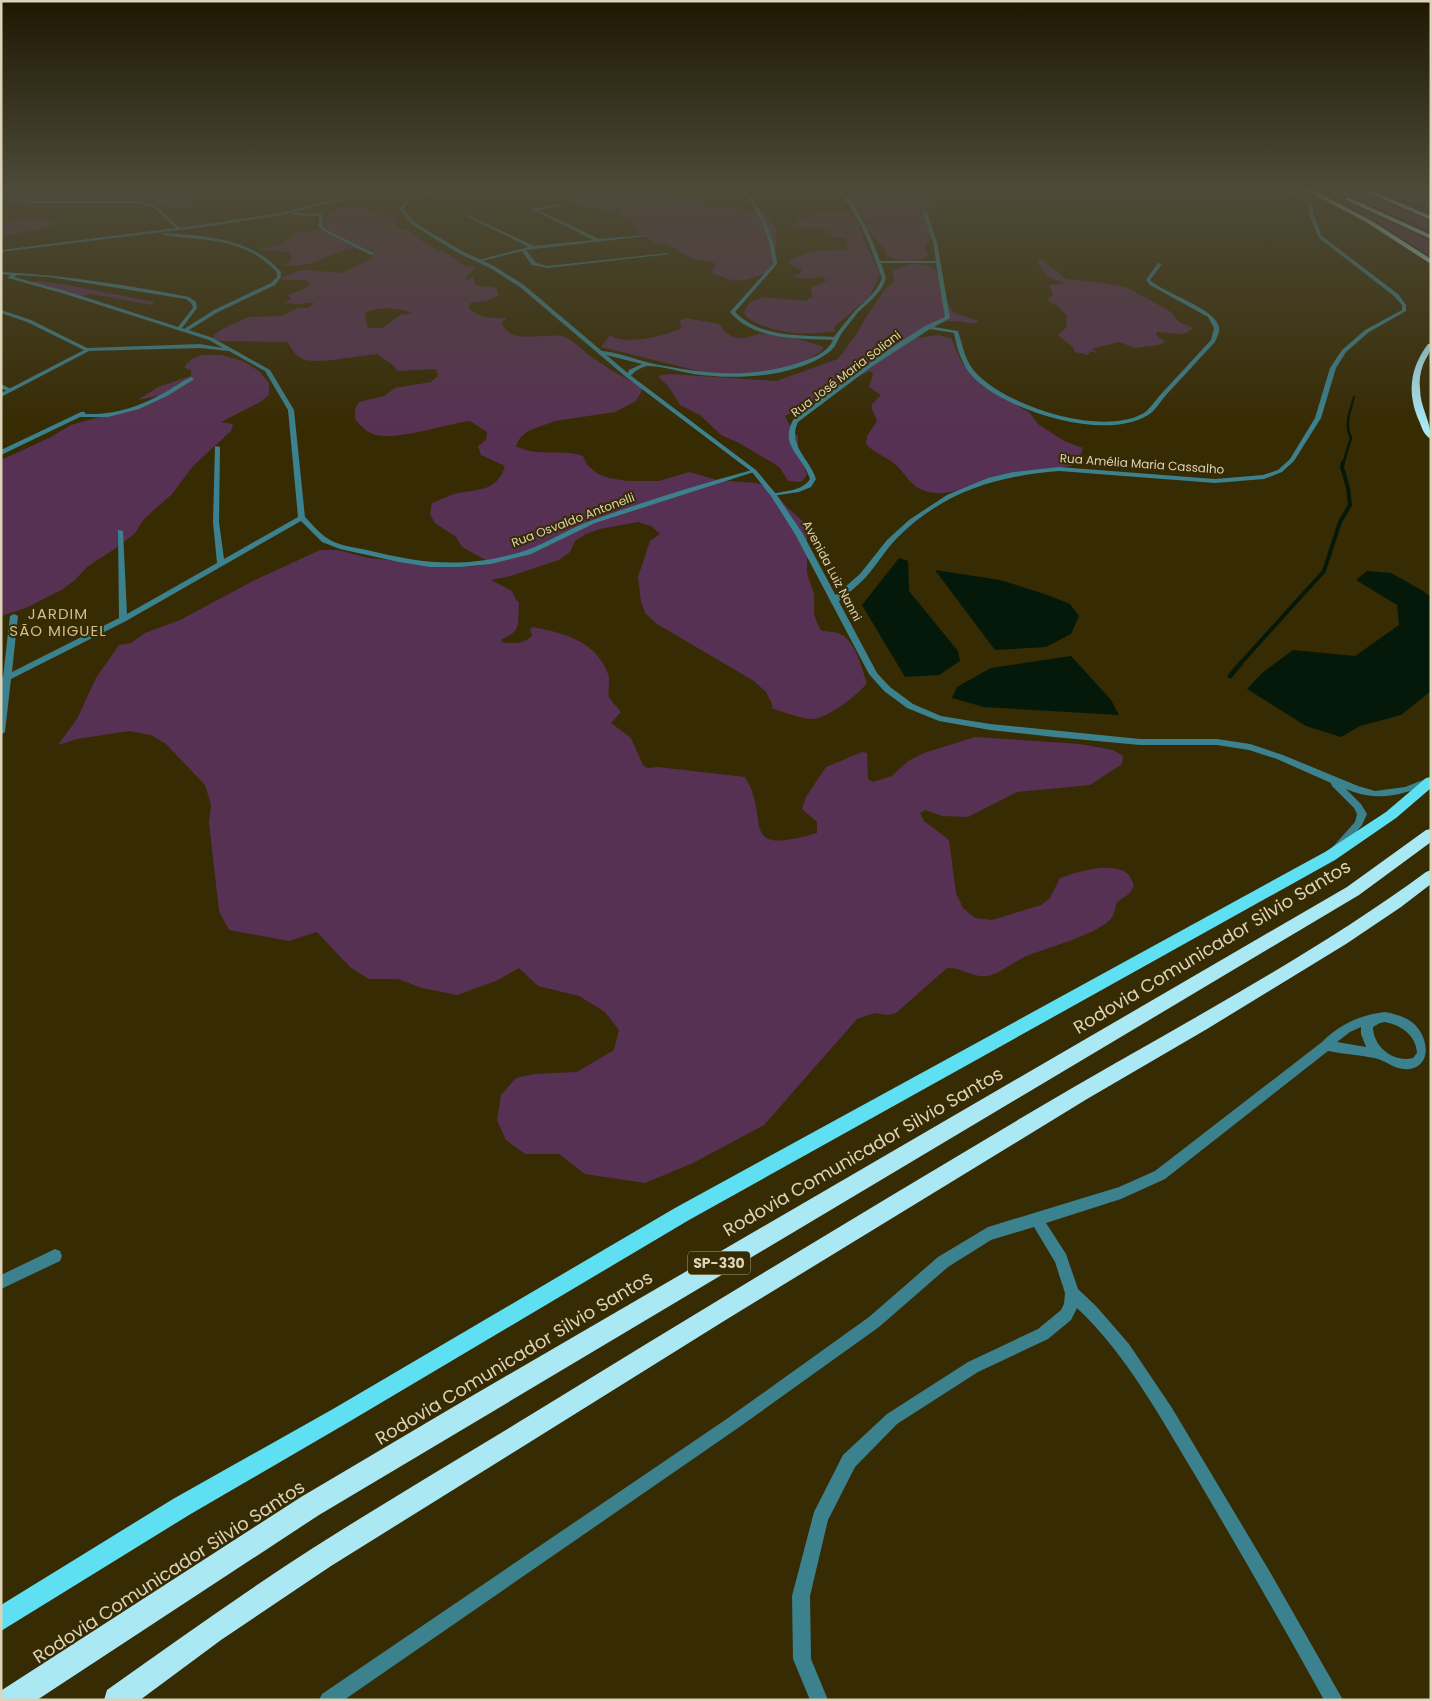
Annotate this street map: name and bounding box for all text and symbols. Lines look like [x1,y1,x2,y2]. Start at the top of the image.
street label: Rua José Maria Soliani [787,327,904,421]
street label: Rua Amélia Maria Cassalho [1059,449,1225,478]
street label: Rua Osvaldo Antonelli [509,488,637,551]
street label: Avenida Luiz Nanni [799,517,866,624]
district label: JARDIM SÃO MIGUEL [9,603,107,641]
street label: Rodovia Comunicador Silvio Santos [1068,854,1355,1040]
street label: Rodovia Comunicador Silvio Santos [718,1061,1007,1242]
road number: SP-330 [688,1252,750,1274]
street label: Rodovia Comunicador Silvio Santos [370,1265,657,1451]
street label: Rodovia Comunicador Silvio Santos [28,1474,309,1669]

